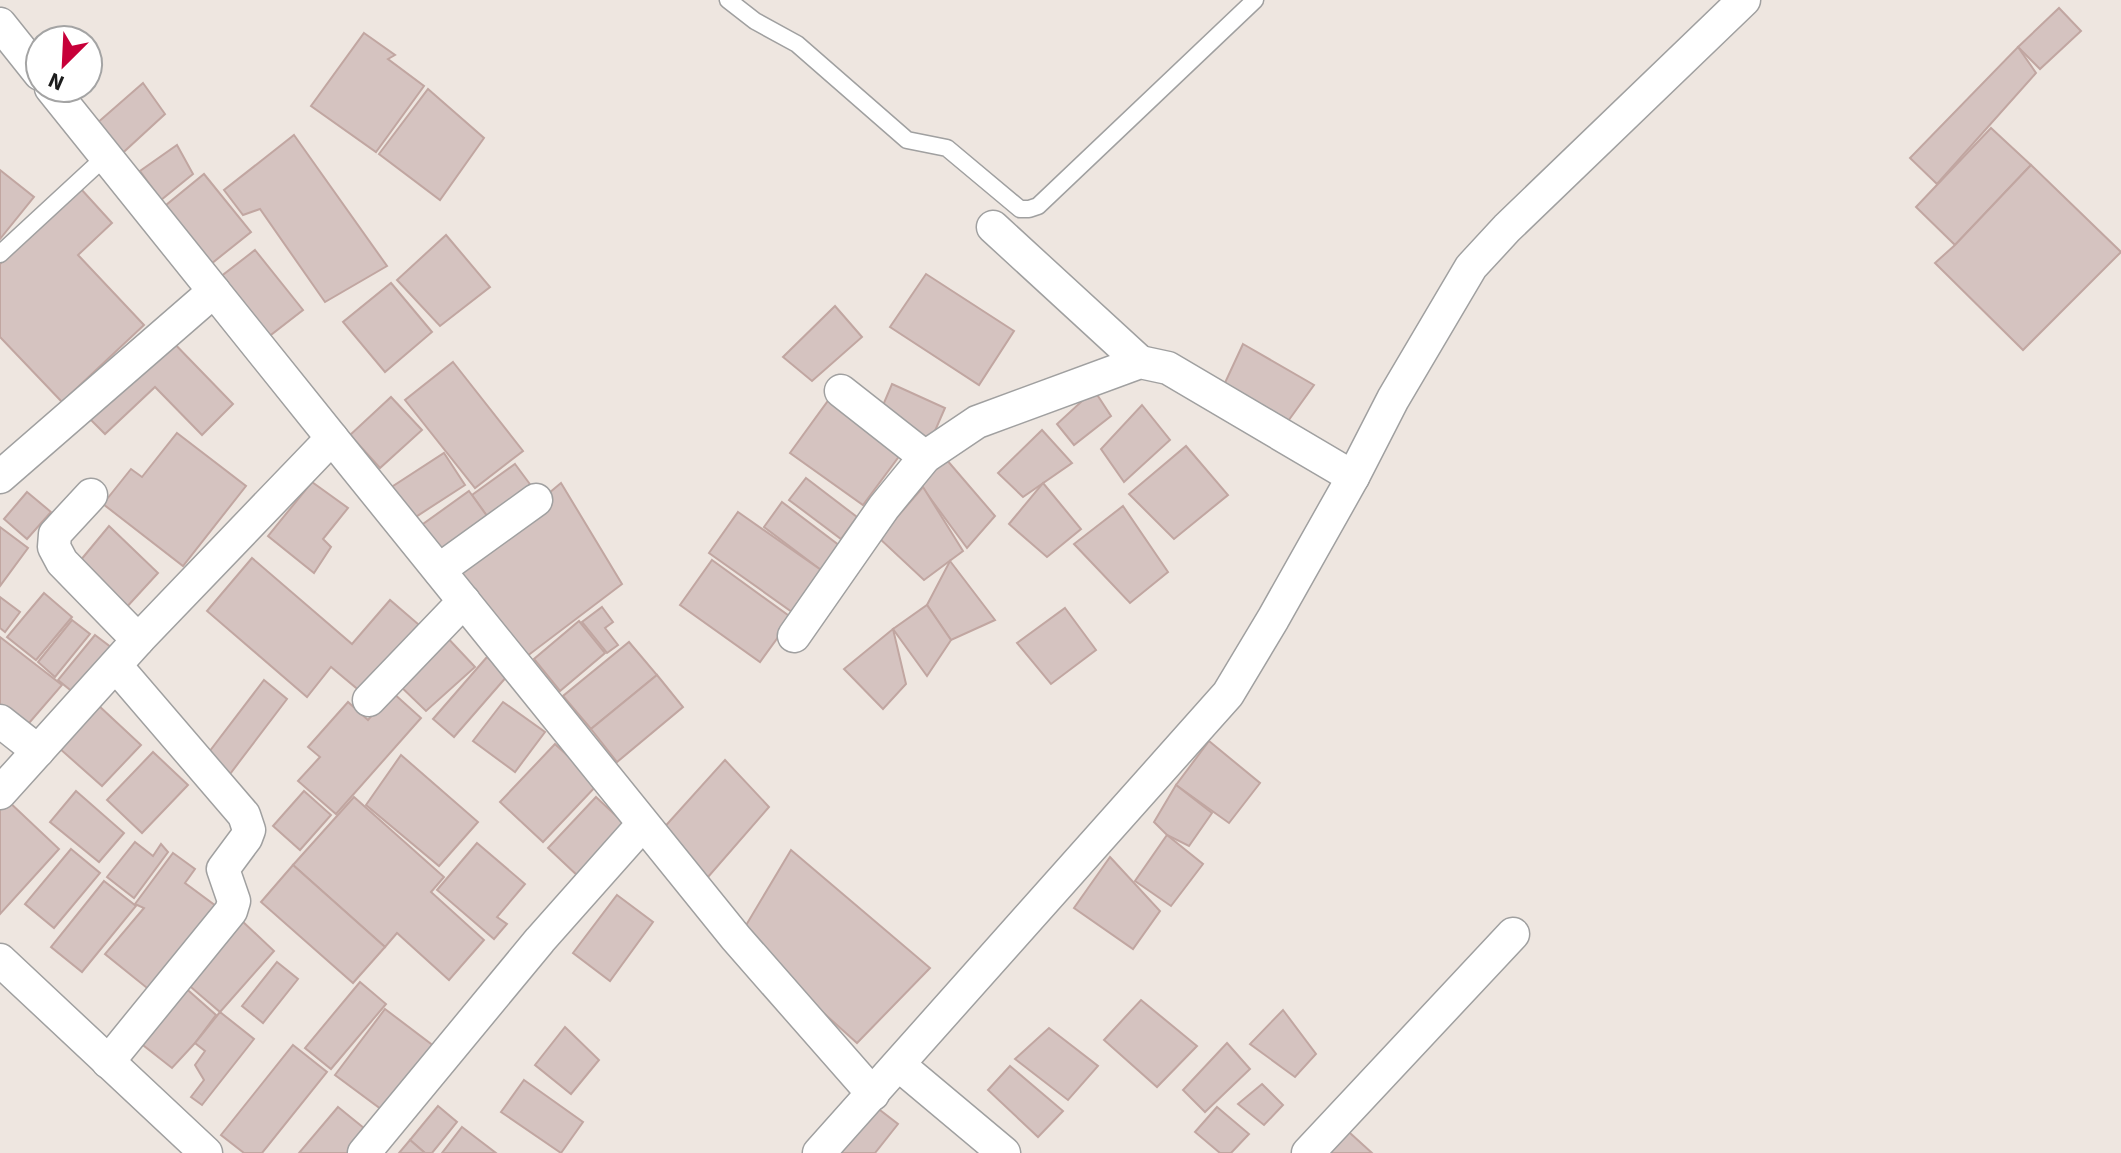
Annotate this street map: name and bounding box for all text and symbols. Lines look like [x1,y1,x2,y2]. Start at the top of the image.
north arrow [24,24,104,104]
text: N [43,64,69,99]

